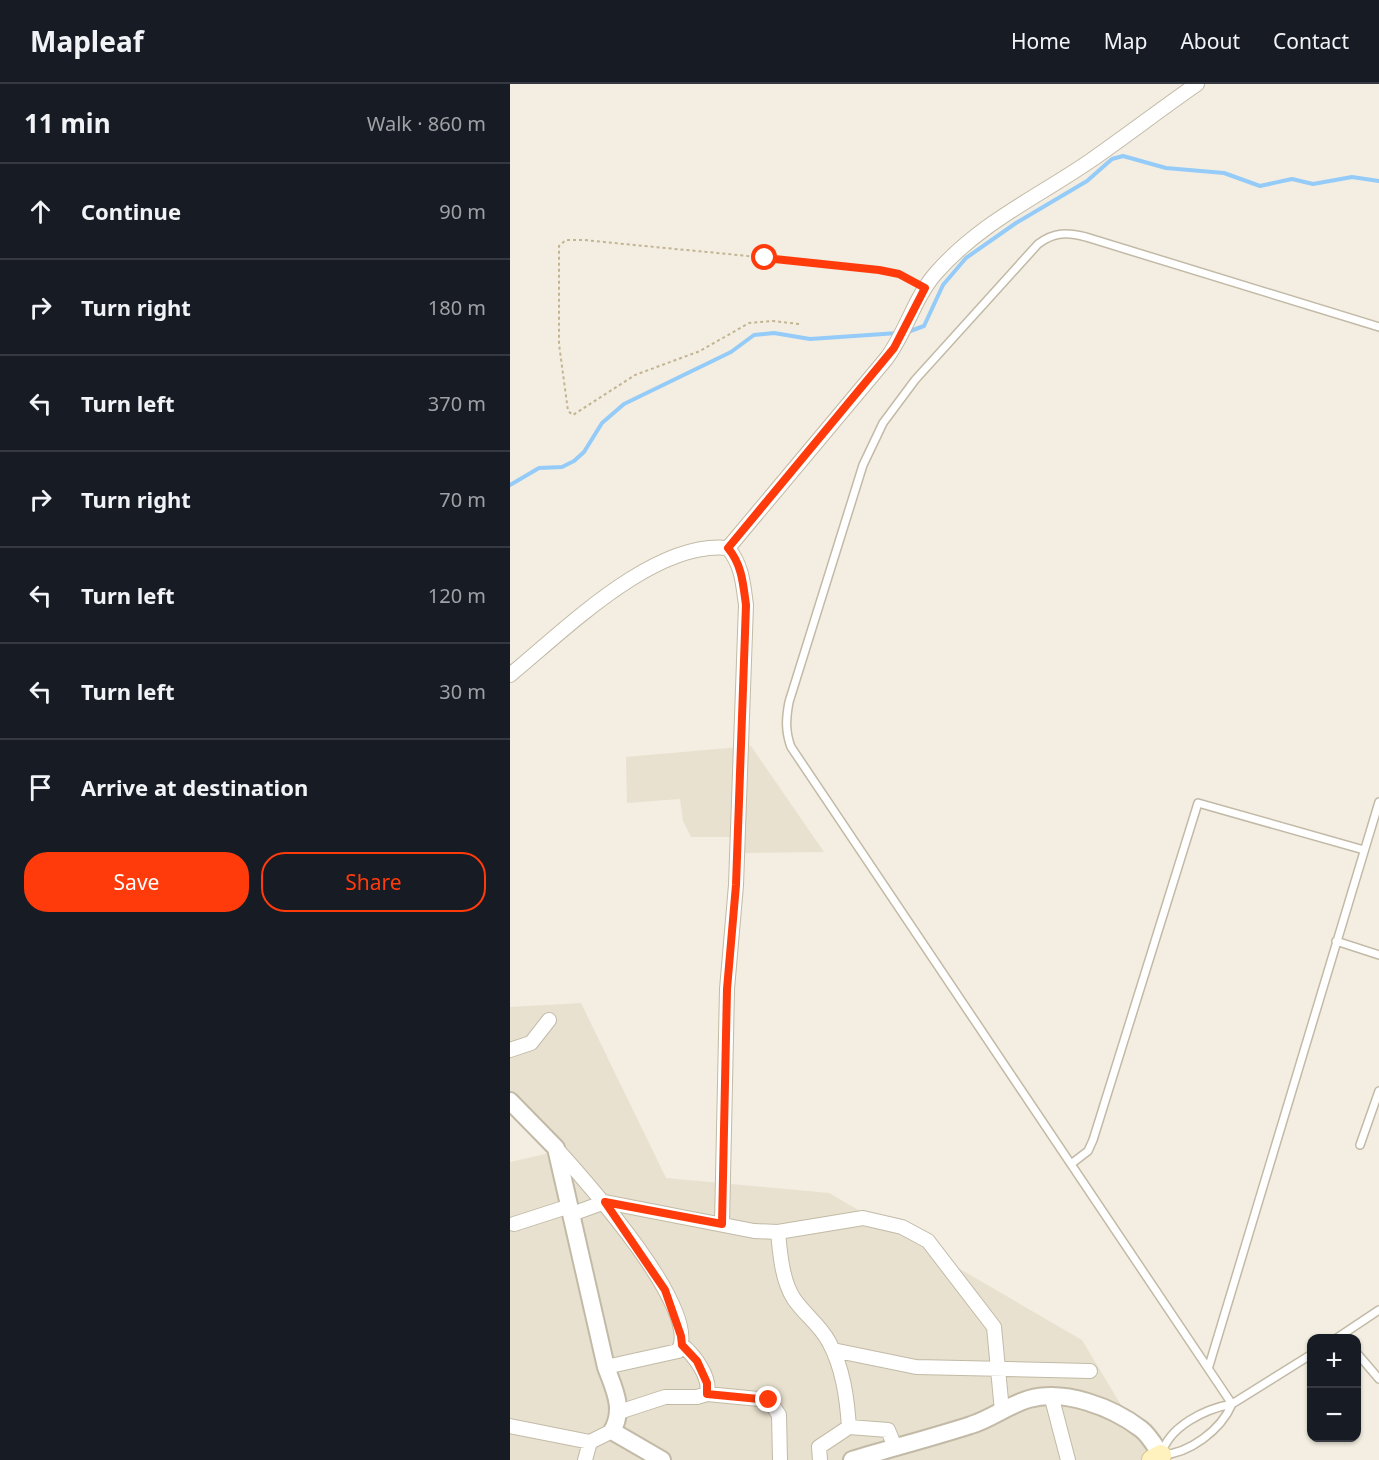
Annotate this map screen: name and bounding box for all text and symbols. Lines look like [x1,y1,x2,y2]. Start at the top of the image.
text: Mapleaf [30,22,144,60]
text: Home [1011,27,1071,55]
text: Map [1104,27,1147,55]
text: About [1180,27,1240,55]
text: Contact [1273,27,1349,55]
text: 11 min [24,105,111,141]
text: Walk · 860 m [367,110,486,137]
icon: ahead [24,195,57,228]
text: Continue [81,196,181,226]
text: 90 m [439,198,486,225]
route start [751,244,777,270]
icon: right [24,291,57,324]
text: Turn right [81,292,191,322]
text: 180 m [428,294,486,321]
icon: left [24,387,57,420]
text: Turn left [81,388,175,418]
text: 370 m [428,390,486,417]
icon: right [24,483,57,516]
text: Turn right [81,484,191,514]
text: 70 m [439,486,486,513]
icon: left [24,579,57,612]
text: Turn left [81,580,175,610]
text: 120 m [428,582,486,609]
icon: left [24,675,57,708]
text: Turn left [81,676,175,706]
text: 30 m [439,678,486,705]
icon: arrive [24,771,57,804]
text: Arrive at destination [81,772,308,802]
button: Save [24,852,249,912]
button: Share [261,852,486,912]
map controls [1307,1334,1361,1442]
button: + [1307,1334,1361,1388]
route end [755,1386,781,1412]
button: − [1307,1388,1361,1442]

